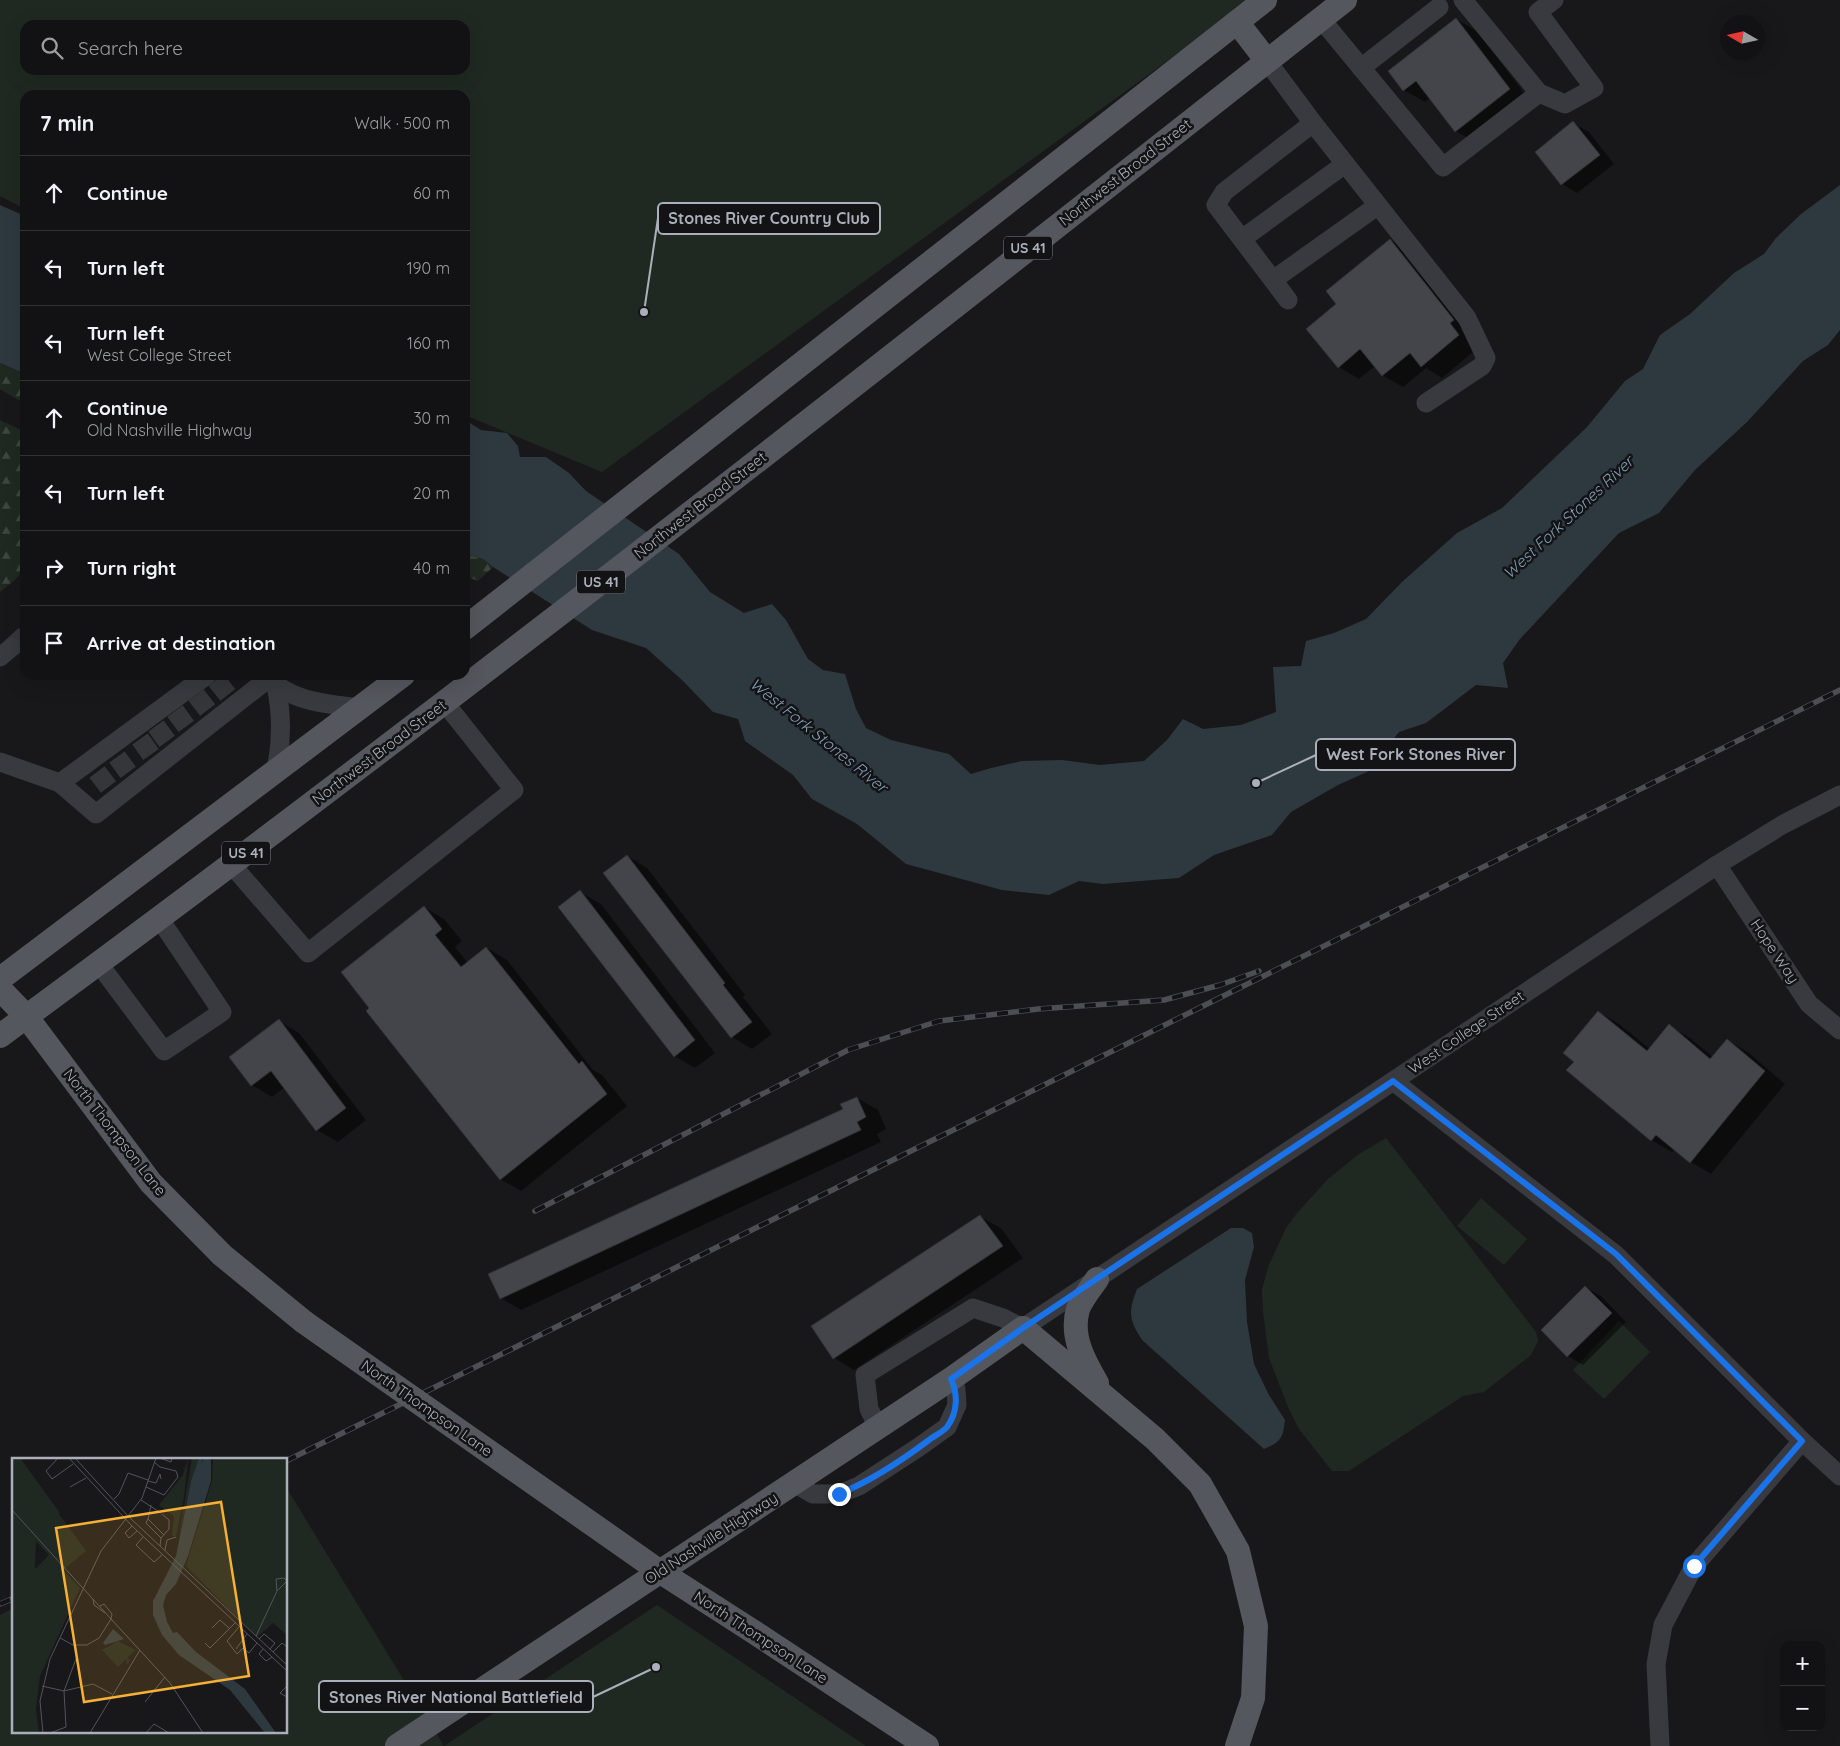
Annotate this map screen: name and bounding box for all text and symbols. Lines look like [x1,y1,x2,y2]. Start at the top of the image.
north arrow [1720,15,1765,60]
search box [20,20,470,75]
icon: search [38,34,66,62]
text: Search here [78,36,183,60]
text: 7 min [40,110,94,136]
text: Walk · 500 m [354,113,450,133]
street label: Northwest Broad Street [1055,114,1195,230]
icon: ahead [40,179,68,207]
text: Continue [87,181,168,205]
text: 60 m [413,183,450,203]
callout: Stones River Country Club [658,203,880,234]
text: Stones River Country Club [668,208,870,228]
road number: US 41 [1004,237,1052,260]
icon: left [40,254,68,282]
text: Turn left [87,256,165,280]
text: 190 m [407,258,450,278]
text: Turn left [87,321,165,345]
icon: left [40,329,68,357]
text: 160 m [407,333,450,353]
text: West College Street [87,345,232,365]
text: Continue [87,396,168,420]
icon: ahead [40,404,68,432]
text: 30 m [413,408,450,428]
text: Old Nashville Highway [87,420,252,440]
street label: Northwest Broad Street [630,447,770,563]
water label: West Fork Stones River [1499,450,1639,583]
icon: left [40,479,68,507]
text: Turn left [87,481,165,505]
text: 20 m [413,483,450,503]
icon: right [40,554,68,582]
text: Turn right [87,556,176,580]
text: 40 m [413,558,450,578]
road number: US 41 [577,570,625,594]
icon: arrive [40,629,68,657]
text: Arrive at destination [87,631,276,655]
water label: West Fork Stones River [746,673,893,798]
street label: Northwest Broad Street [308,695,450,809]
callout: West Fork Stones River [1316,739,1515,770]
text: West Fork Stones River [1326,744,1506,764]
road number: US 41 [222,841,270,864]
street label: Hope Way [1747,915,1803,987]
street label: West College Street [1404,986,1528,1078]
street label: North Thompson Lane [60,1065,170,1199]
street label: North Thompson Lane [358,1355,496,1461]
inset map [12,1458,288,1734]
route end [828,1483,851,1506]
street label: Old Nashville Highway [641,1488,781,1588]
route start [1683,1555,1706,1578]
street label: North Thompson Lane [690,1587,832,1687]
map controls [1780,1641,1825,1731]
button: + [1780,1641,1825,1686]
callout: Stones River National Battlefield [319,1681,593,1712]
button: − [1780,1686,1825,1731]
text: Stones River National Battlefield [329,1687,583,1707]

